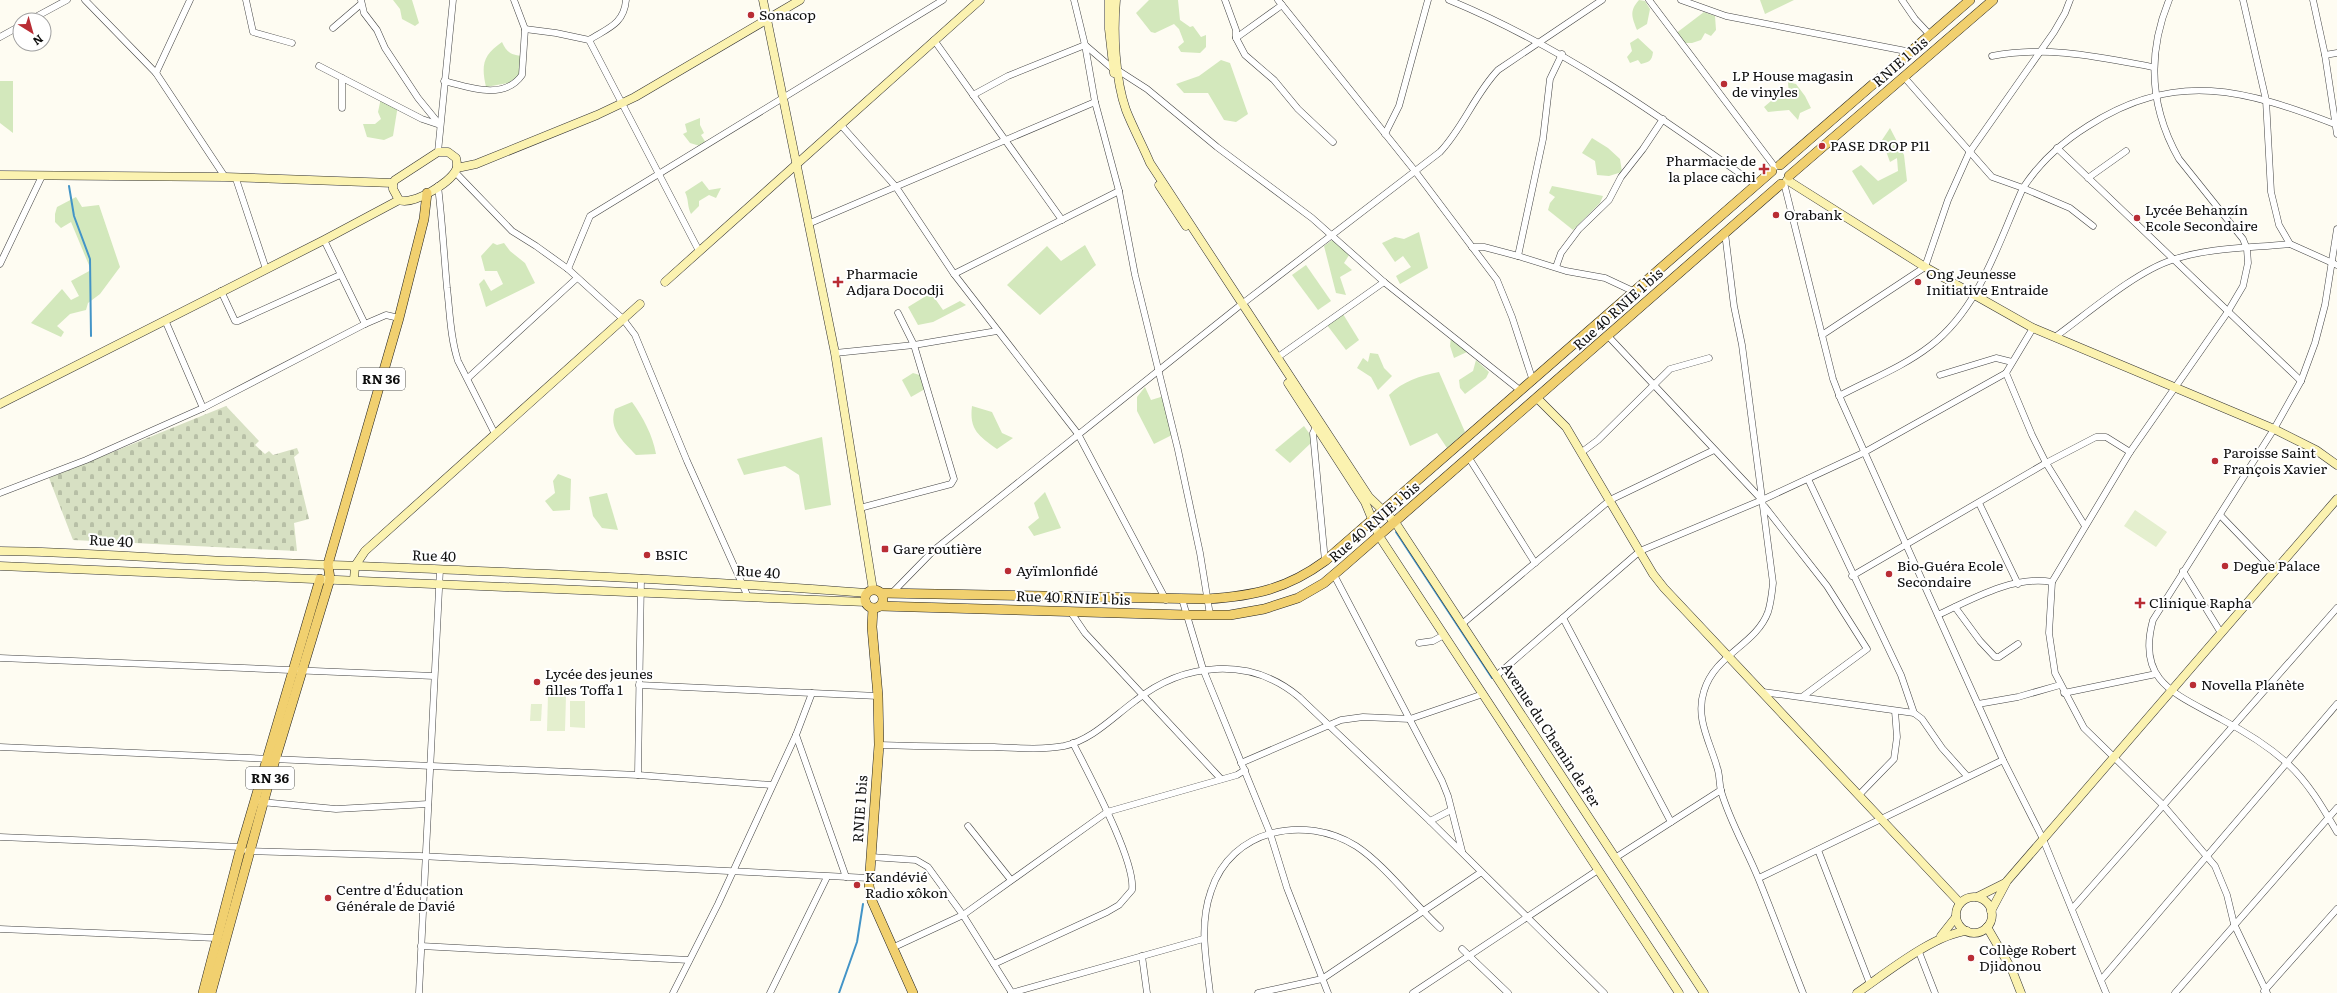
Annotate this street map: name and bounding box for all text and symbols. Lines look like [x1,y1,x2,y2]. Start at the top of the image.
place label: Sonacop [759,4,816,24]
marker: Sonacop [746,10,756,20]
north arrow [12,12,52,52]
text: N [30,32,47,50]
street label: RNIE 1 bis [1867,32,1931,91]
place label: LP House magasin de vinyles [1732,65,1854,101]
marker: LP House magasin de vinyles [1719,79,1729,89]
place label: PASE DROP P11 [1830,135,1930,155]
marker: PASE DROP P11 [1817,141,1827,151]
place label: Pharmacie de la place cachi [1666,150,1756,186]
marker: Pharmacie de la place cachi [1759,164,1769,174]
place label: Lycée Behanzín Ecole Secondaire [2145,199,2258,235]
place label: Orabank [1784,204,1843,224]
marker: Orabank [1771,210,1781,220]
marker: Lycée Behanzín Ecole Secondaire [2132,213,2142,223]
place label: Pharmacie Adjara Docodji [846,263,944,299]
street label: Rue 40 RNIE 1 bis [1568,263,1667,354]
place label: Ong Jeunesse Initiative Entraide [1926,263,2048,299]
marker: Pharmacie Adjara Docodji [833,277,843,287]
marker: Ong Jeunesse Initiative Entraide [1913,277,1923,287]
road number: RN 36 [357,368,405,390]
place label: Paroisse Saint François Xavier [2223,442,2327,478]
marker: Paroisse Saint François Xavier [2210,456,2220,466]
street label: Rue 40 RNIE 1 bis [1324,476,1423,566]
street label: Rue 40 [88,529,134,551]
place label: Gare routière [893,538,982,558]
street label: Rue 40 [412,544,457,566]
place label: BSIC [655,544,688,564]
marker: Gare routière [880,544,890,554]
marker: BSIC [642,550,652,560]
place label: Bio-Guéra Ecole Secondaire [1897,555,2003,591]
place label: Degue Palace [2233,555,2320,575]
street label: Rue 40 [735,559,781,583]
place label: Ayïmlonfidé [1016,560,1098,580]
marker: Degue Palace [2220,561,2230,571]
marker: Ayïmlonfidé [1003,566,1013,576]
marker: Bio-Guéra Ecole Secondaire [1884,569,1894,579]
street label: Rue 40 RNIE 1 bis [1016,585,1131,609]
place label: Clinique Rapha [2149,592,2252,612]
marker: Clinique Rapha [2134,597,2146,609]
street label: Avenue du Chemin de Fer [1498,658,1606,811]
place label: Lycée des jeunes filles Toffa 1 [545,663,653,699]
place label: Novella Planète [2201,674,2304,694]
marker: Lycée des jeunes filles Toffa 1 [532,677,542,687]
marker: Novella Planète [2188,680,2198,690]
road number: RN 36 [246,767,294,789]
street label: RNIE 1 bis [847,775,871,843]
place label: Kandévié Radio xôkon [865,866,948,902]
place label: Centre d'Éducation Générale de Davié [336,879,463,915]
marker: Kandévié Radio xôkon [852,880,862,890]
marker: Centre d'Éducation Générale de Davié [323,893,333,903]
place label: Collège Robert Djidonou [1979,939,2077,975]
marker: Collège Robert Djidonou [1966,953,1976,963]

